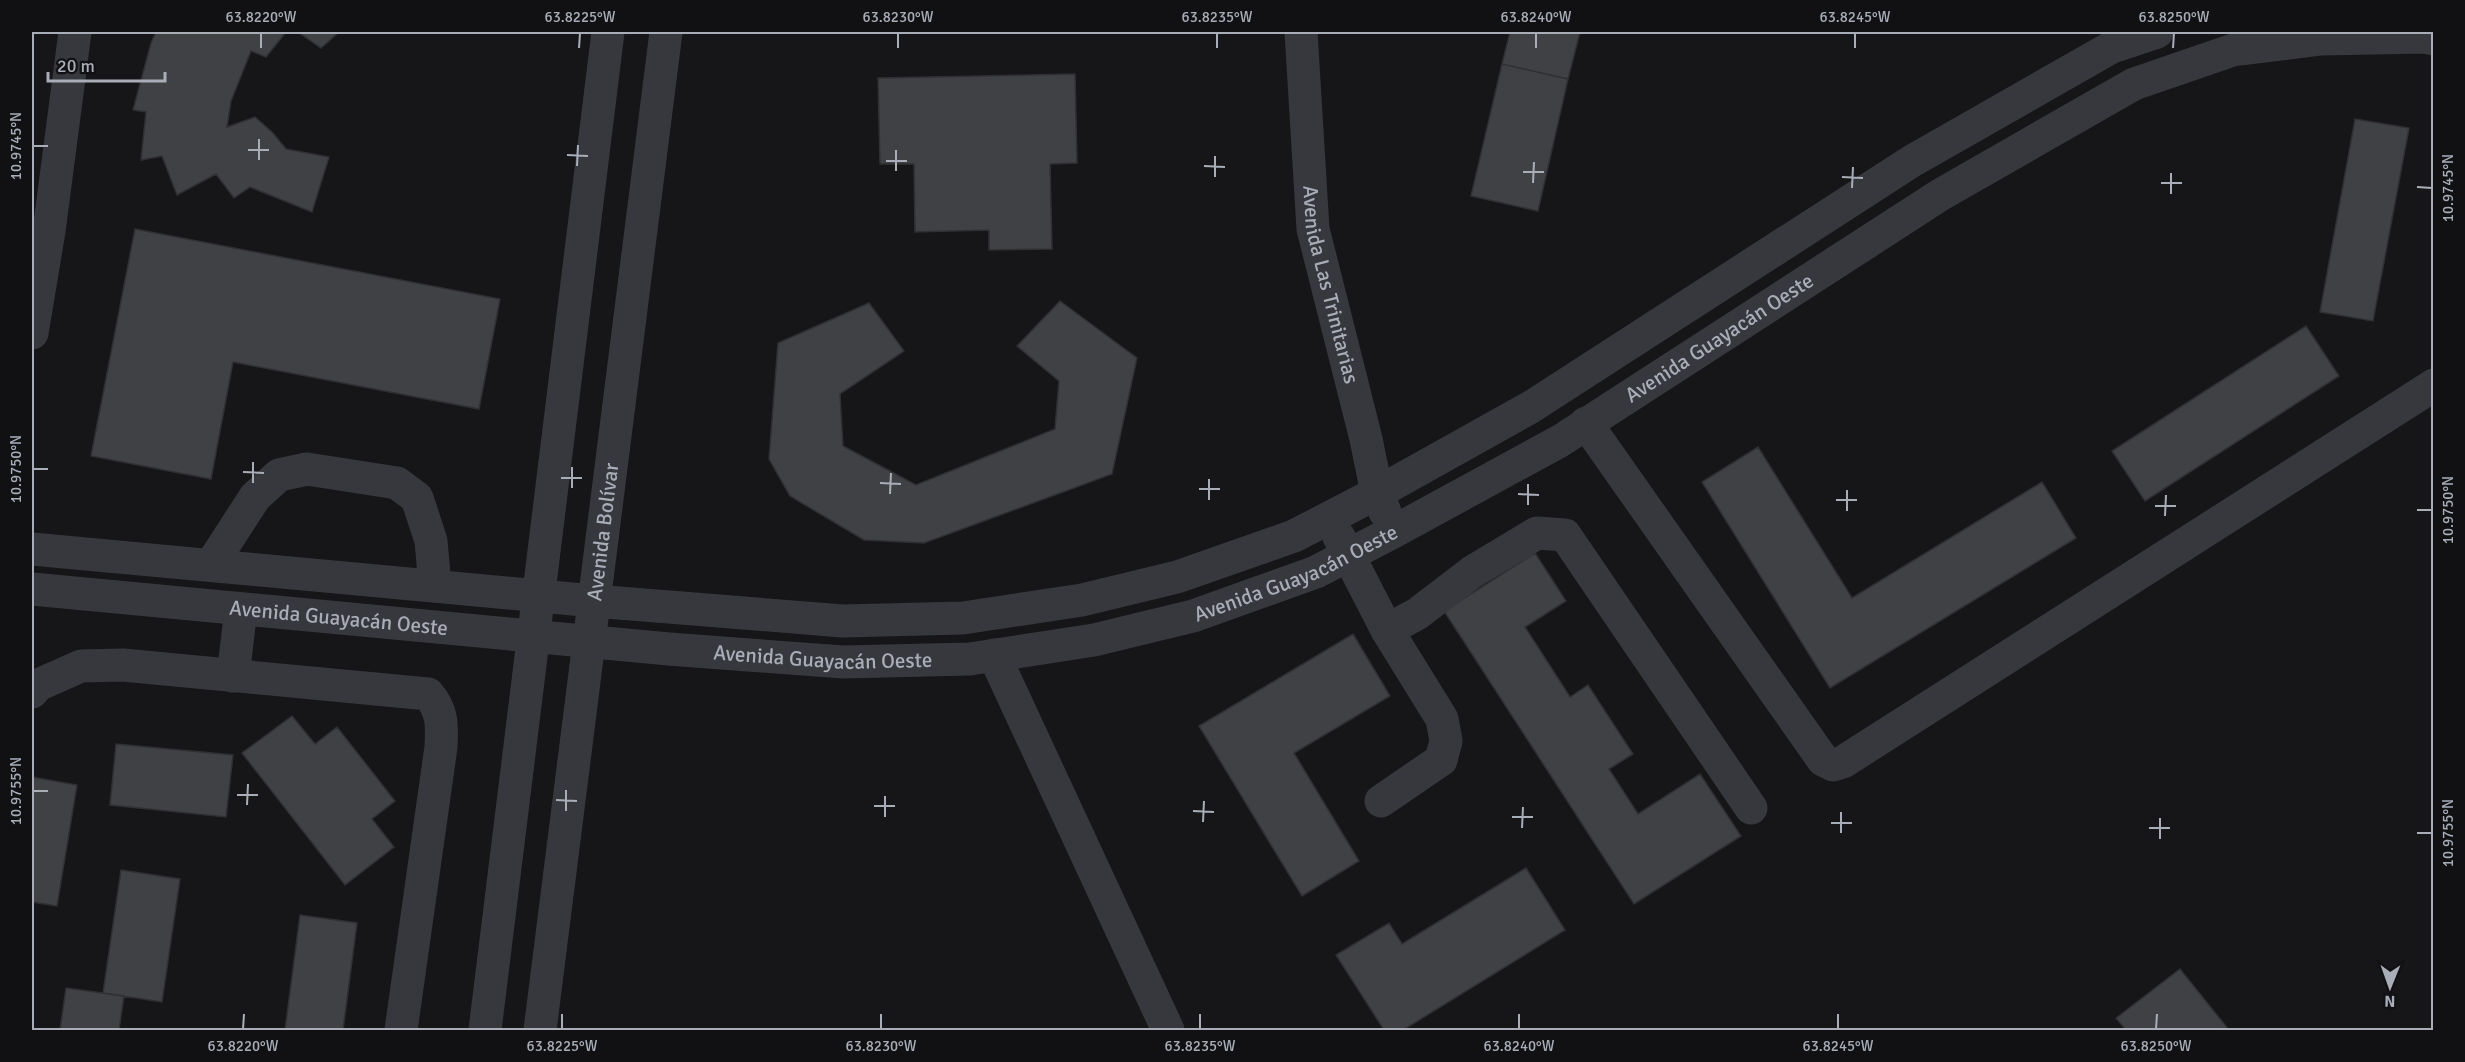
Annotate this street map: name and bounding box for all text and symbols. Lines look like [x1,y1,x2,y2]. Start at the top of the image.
text: 63.8220°W [226,8,297,26]
text: 63.8225°W [545,8,616,26]
text: 63.8230°W [863,8,934,26]
text: 63.8235°W [1182,8,1253,26]
text: 63.8240°W [1501,8,1572,26]
text: 63.8245°W [1820,8,1891,26]
text: 63.8250°W [2139,8,2210,26]
scale bar [48,45,165,83]
text: 20 m [57,55,95,77]
text: 10.9745°N [7,112,25,180]
text: 10.9745°N [2439,154,2457,222]
street label: Avenida Las Trinitarias [1297,184,1365,386]
street label: Avenida Guayacán Oeste [1620,267,1818,408]
text: 10.9750°N [7,435,25,503]
street label: Avenida Bolívar [581,461,625,603]
text: 10.9750°N [2439,476,2457,544]
street label: Avenida Guayacán Oeste [1190,519,1402,628]
street label: Avenida Guayacán Oeste [228,595,449,641]
street label: Avenida Guayacán Oeste [712,639,933,675]
text: 10.9755°N [7,757,25,825]
text: 10.9755°N [2439,799,2457,867]
north arrow [2360,957,2420,1017]
text: N [2384,991,2395,1011]
text: 63.8220°W [208,1037,279,1055]
text: 63.8225°W [527,1037,598,1055]
text: 63.8230°W [846,1037,917,1055]
text: 63.8235°W [1165,1037,1236,1055]
text: 63.8240°W [1484,1037,1555,1055]
text: 63.8245°W [1803,1037,1874,1055]
text: 63.8250°W [2121,1037,2192,1055]

